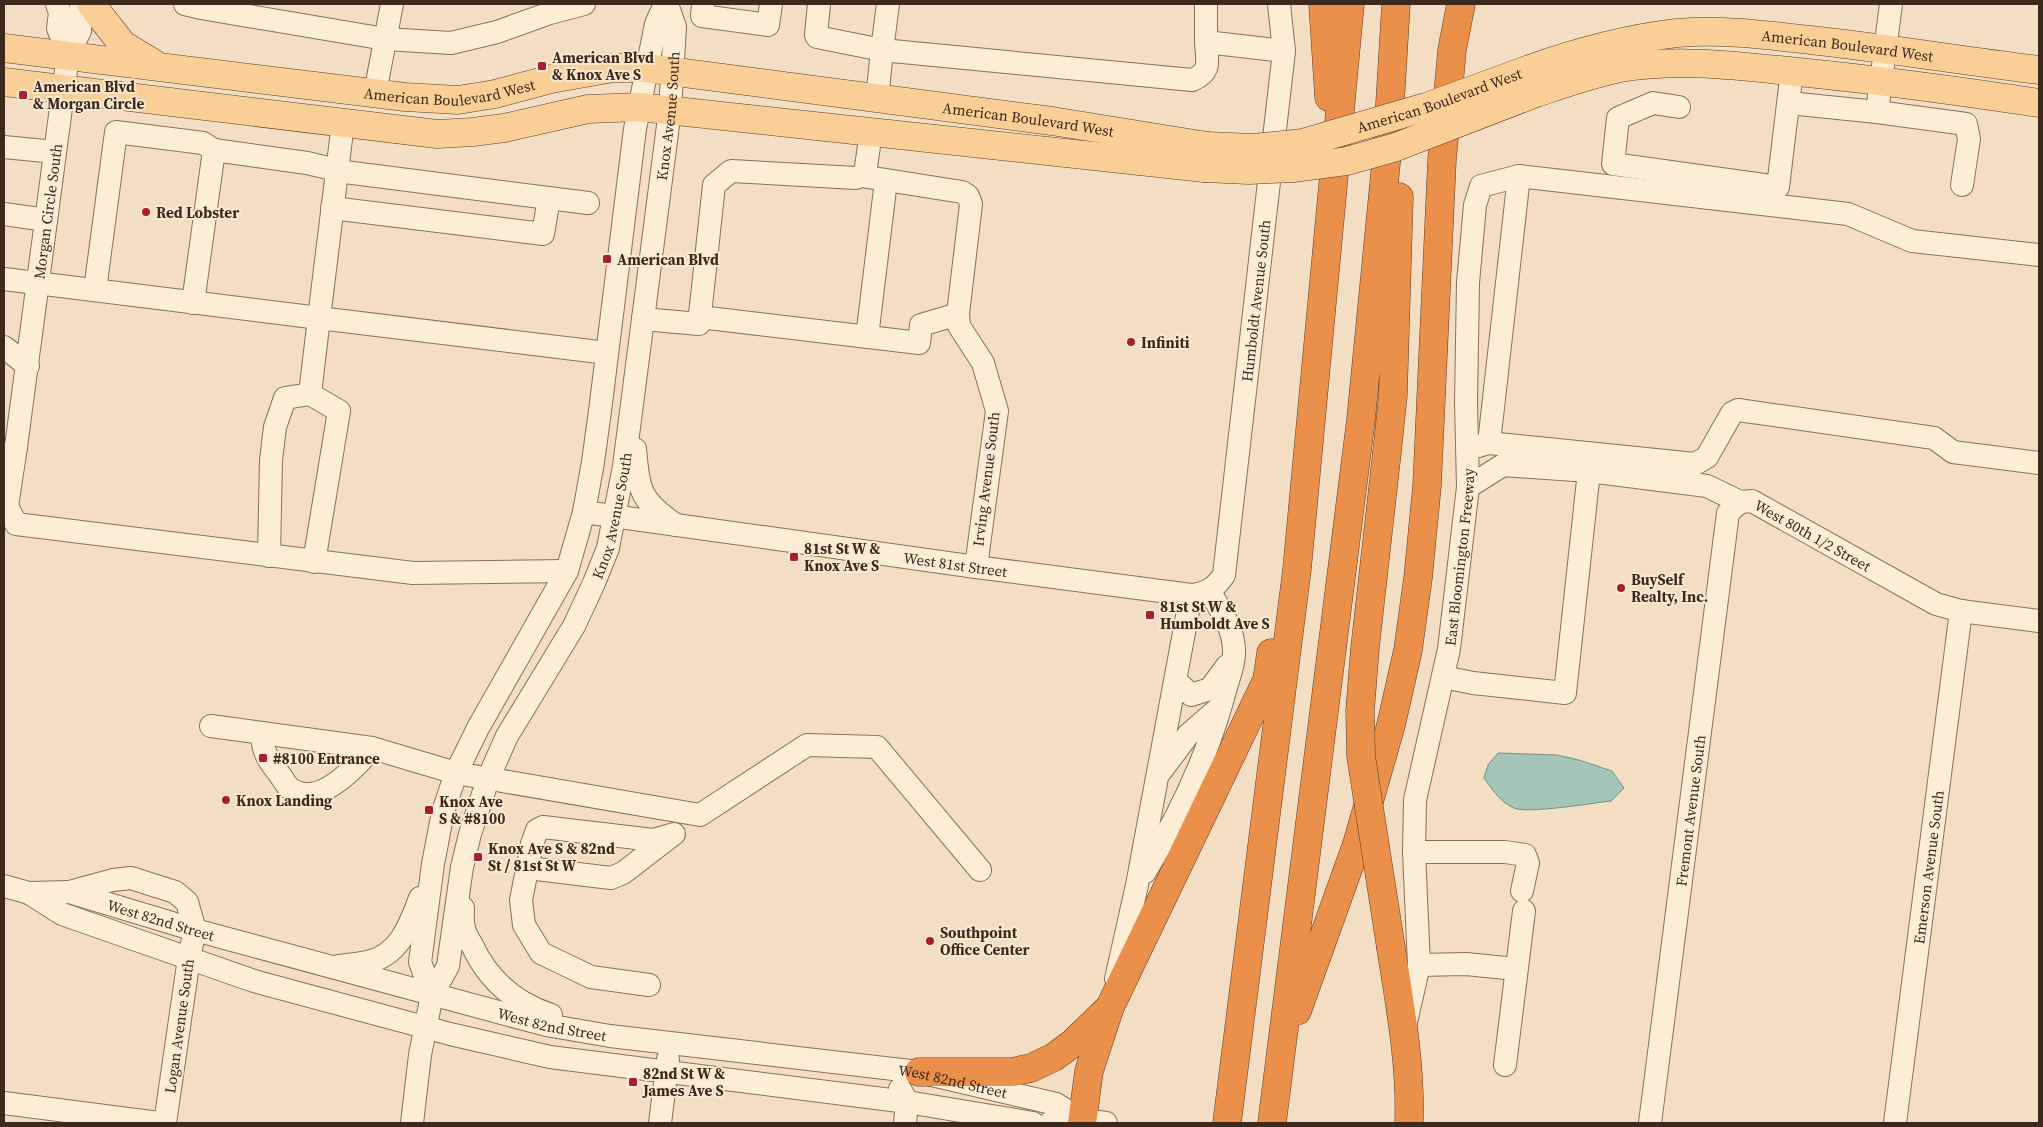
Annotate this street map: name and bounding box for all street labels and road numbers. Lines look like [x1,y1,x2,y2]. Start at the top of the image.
street label: American Boulevard West [1761,24,1935,66]
street label: Knox Avenue South [651,51,684,182]
street label: American Boulevard West [1354,62,1525,137]
street label: American Boulevard West [363,73,537,111]
street label: American Boulevard West [941,96,1115,141]
street label: Morgan Circle South [28,142,67,280]
street label: Humboldt Avenue South [1236,218,1275,383]
street label: Irving Avenue South [967,410,1005,548]
street label: Knox Avenue South [586,451,636,582]
street label: East Bloomington Freeway [1439,468,1479,647]
street label: West 80th 1/2 Street [1751,494,1875,576]
street label: West 81st Street [902,546,1009,581]
street label: Fremont Avenue South [1670,734,1710,888]
street label: Emerson Avenue South [1908,789,1948,945]
street label: West 82nd Street [105,894,217,945]
street label: Logan Avenue South [159,957,199,1095]
street label: West 82nd Street [495,1002,608,1046]
street label: West 82nd Street [897,1059,1009,1103]

